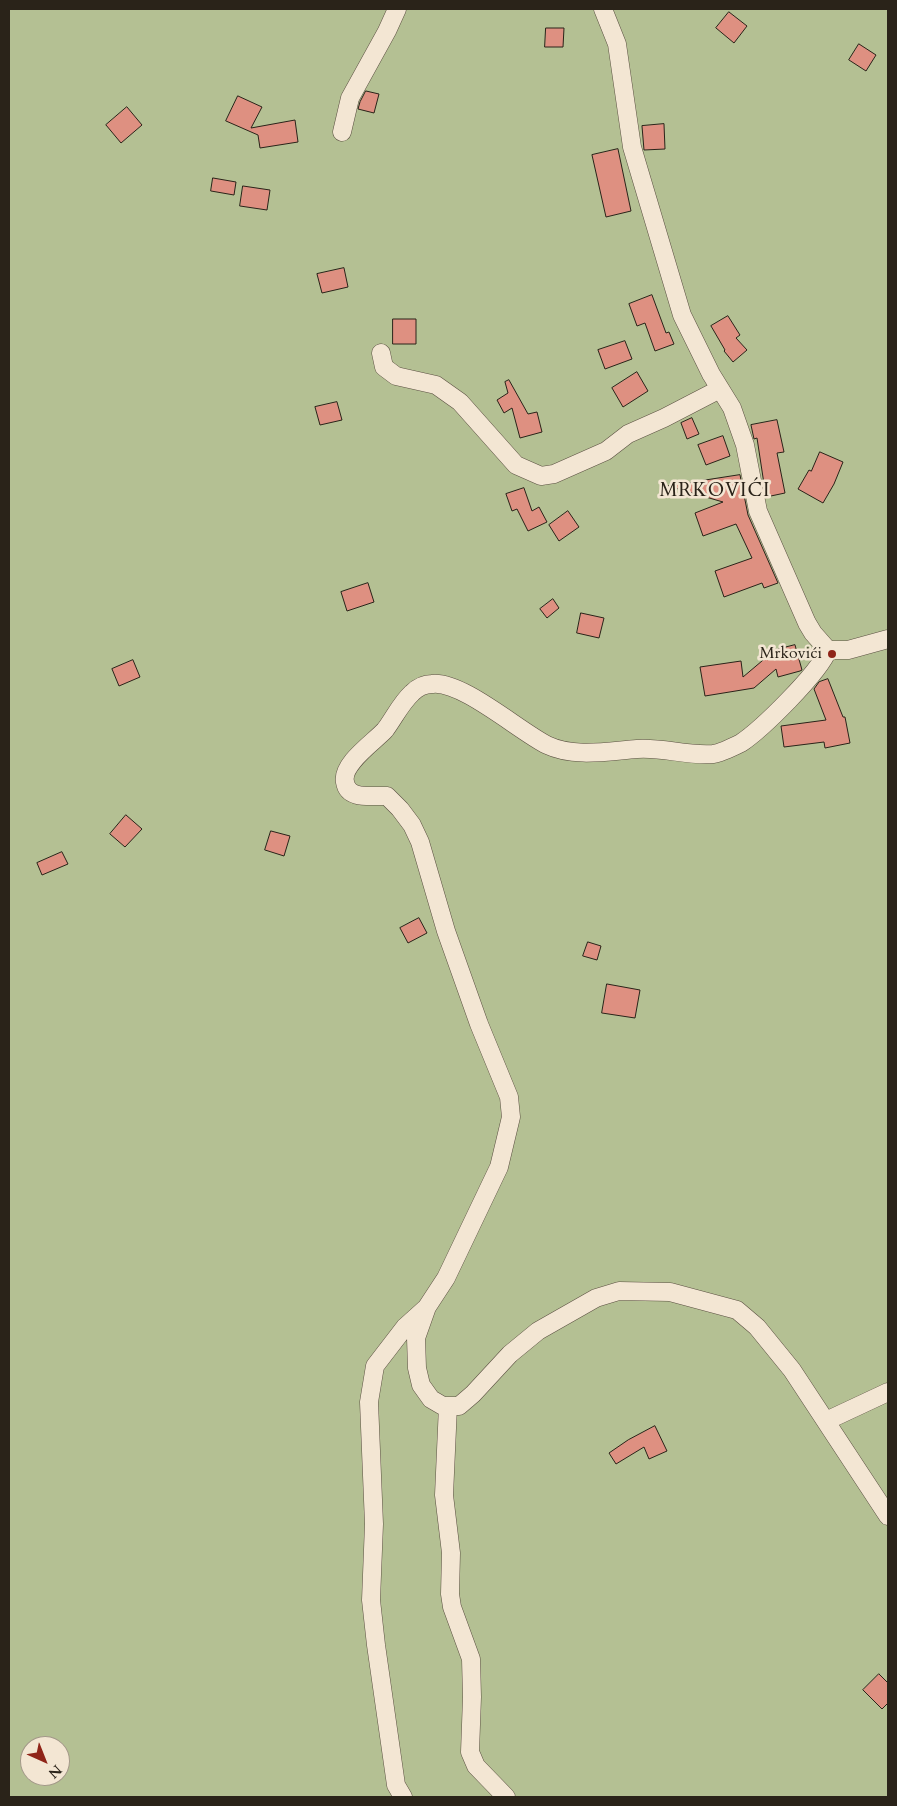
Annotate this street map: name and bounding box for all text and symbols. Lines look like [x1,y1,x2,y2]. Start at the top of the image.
district label: MRKOVIĆI [658,481,772,503]
place label: Mrkovići [759,644,822,664]
marker: Mrkovići [826,648,838,660]
north arrow [20,1736,70,1786]
text: N [44,1760,66,1782]

